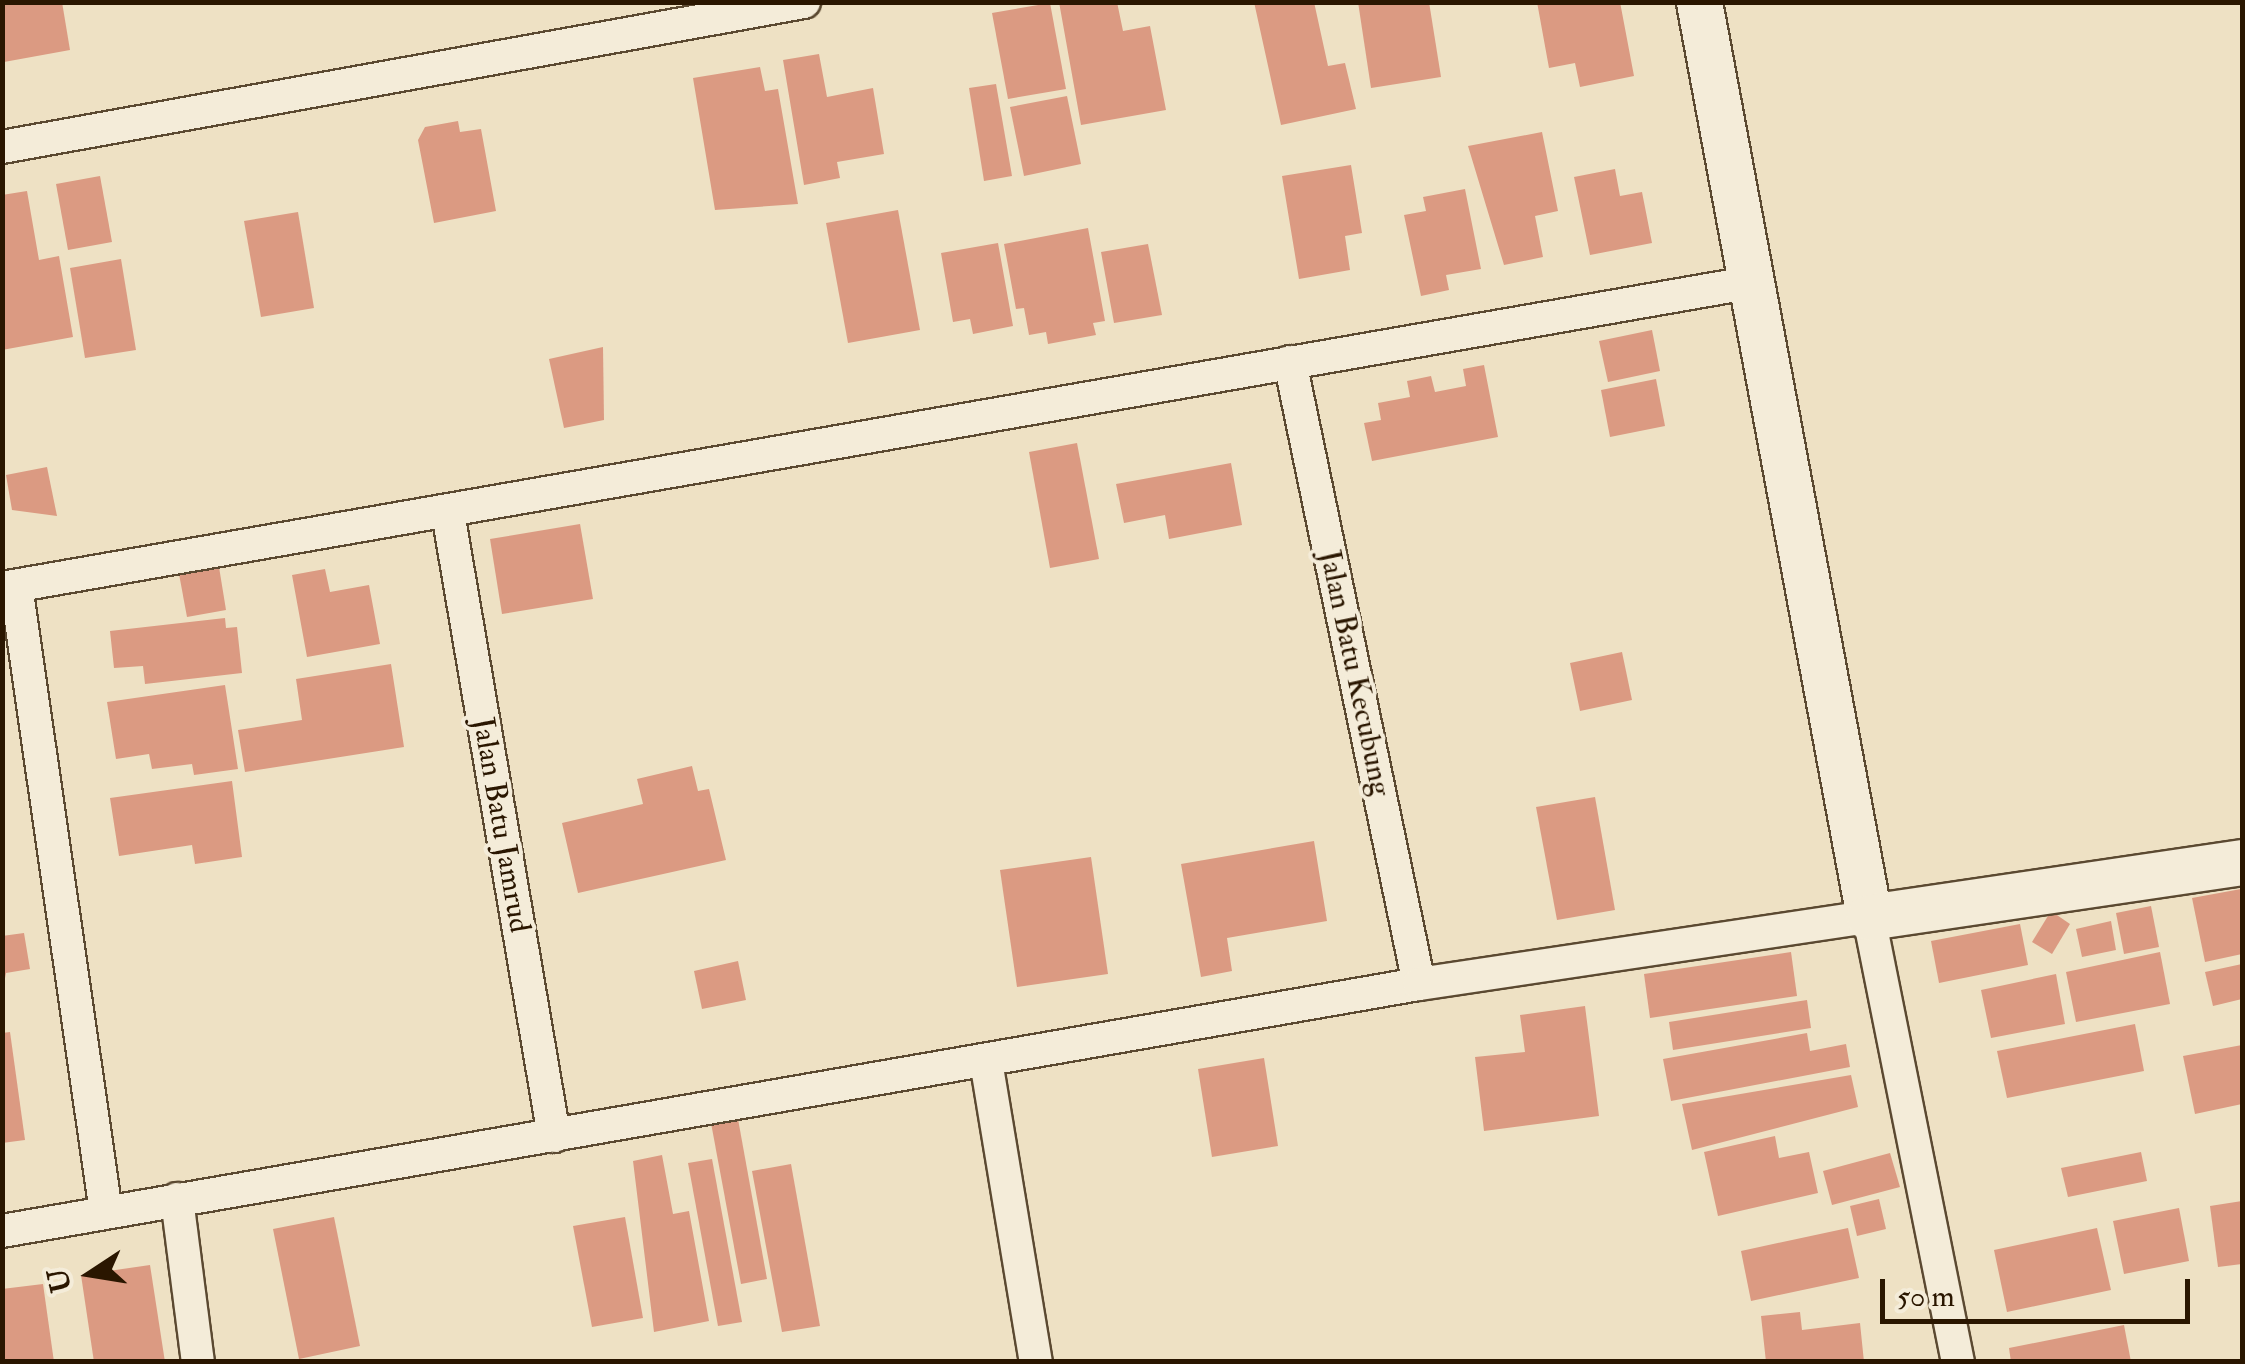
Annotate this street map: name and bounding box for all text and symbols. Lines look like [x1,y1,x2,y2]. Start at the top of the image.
street label: Jalan Batu Kecubung [1311,547,1399,799]
street label: Jalan Batu Jamrud [464,715,538,935]
north arrow [40,1224,140,1324]
scale bar [1885,1259,2195,1321]
text: U [41,1265,80,1295]
text: 50 m [1897,1278,1955,1315]

